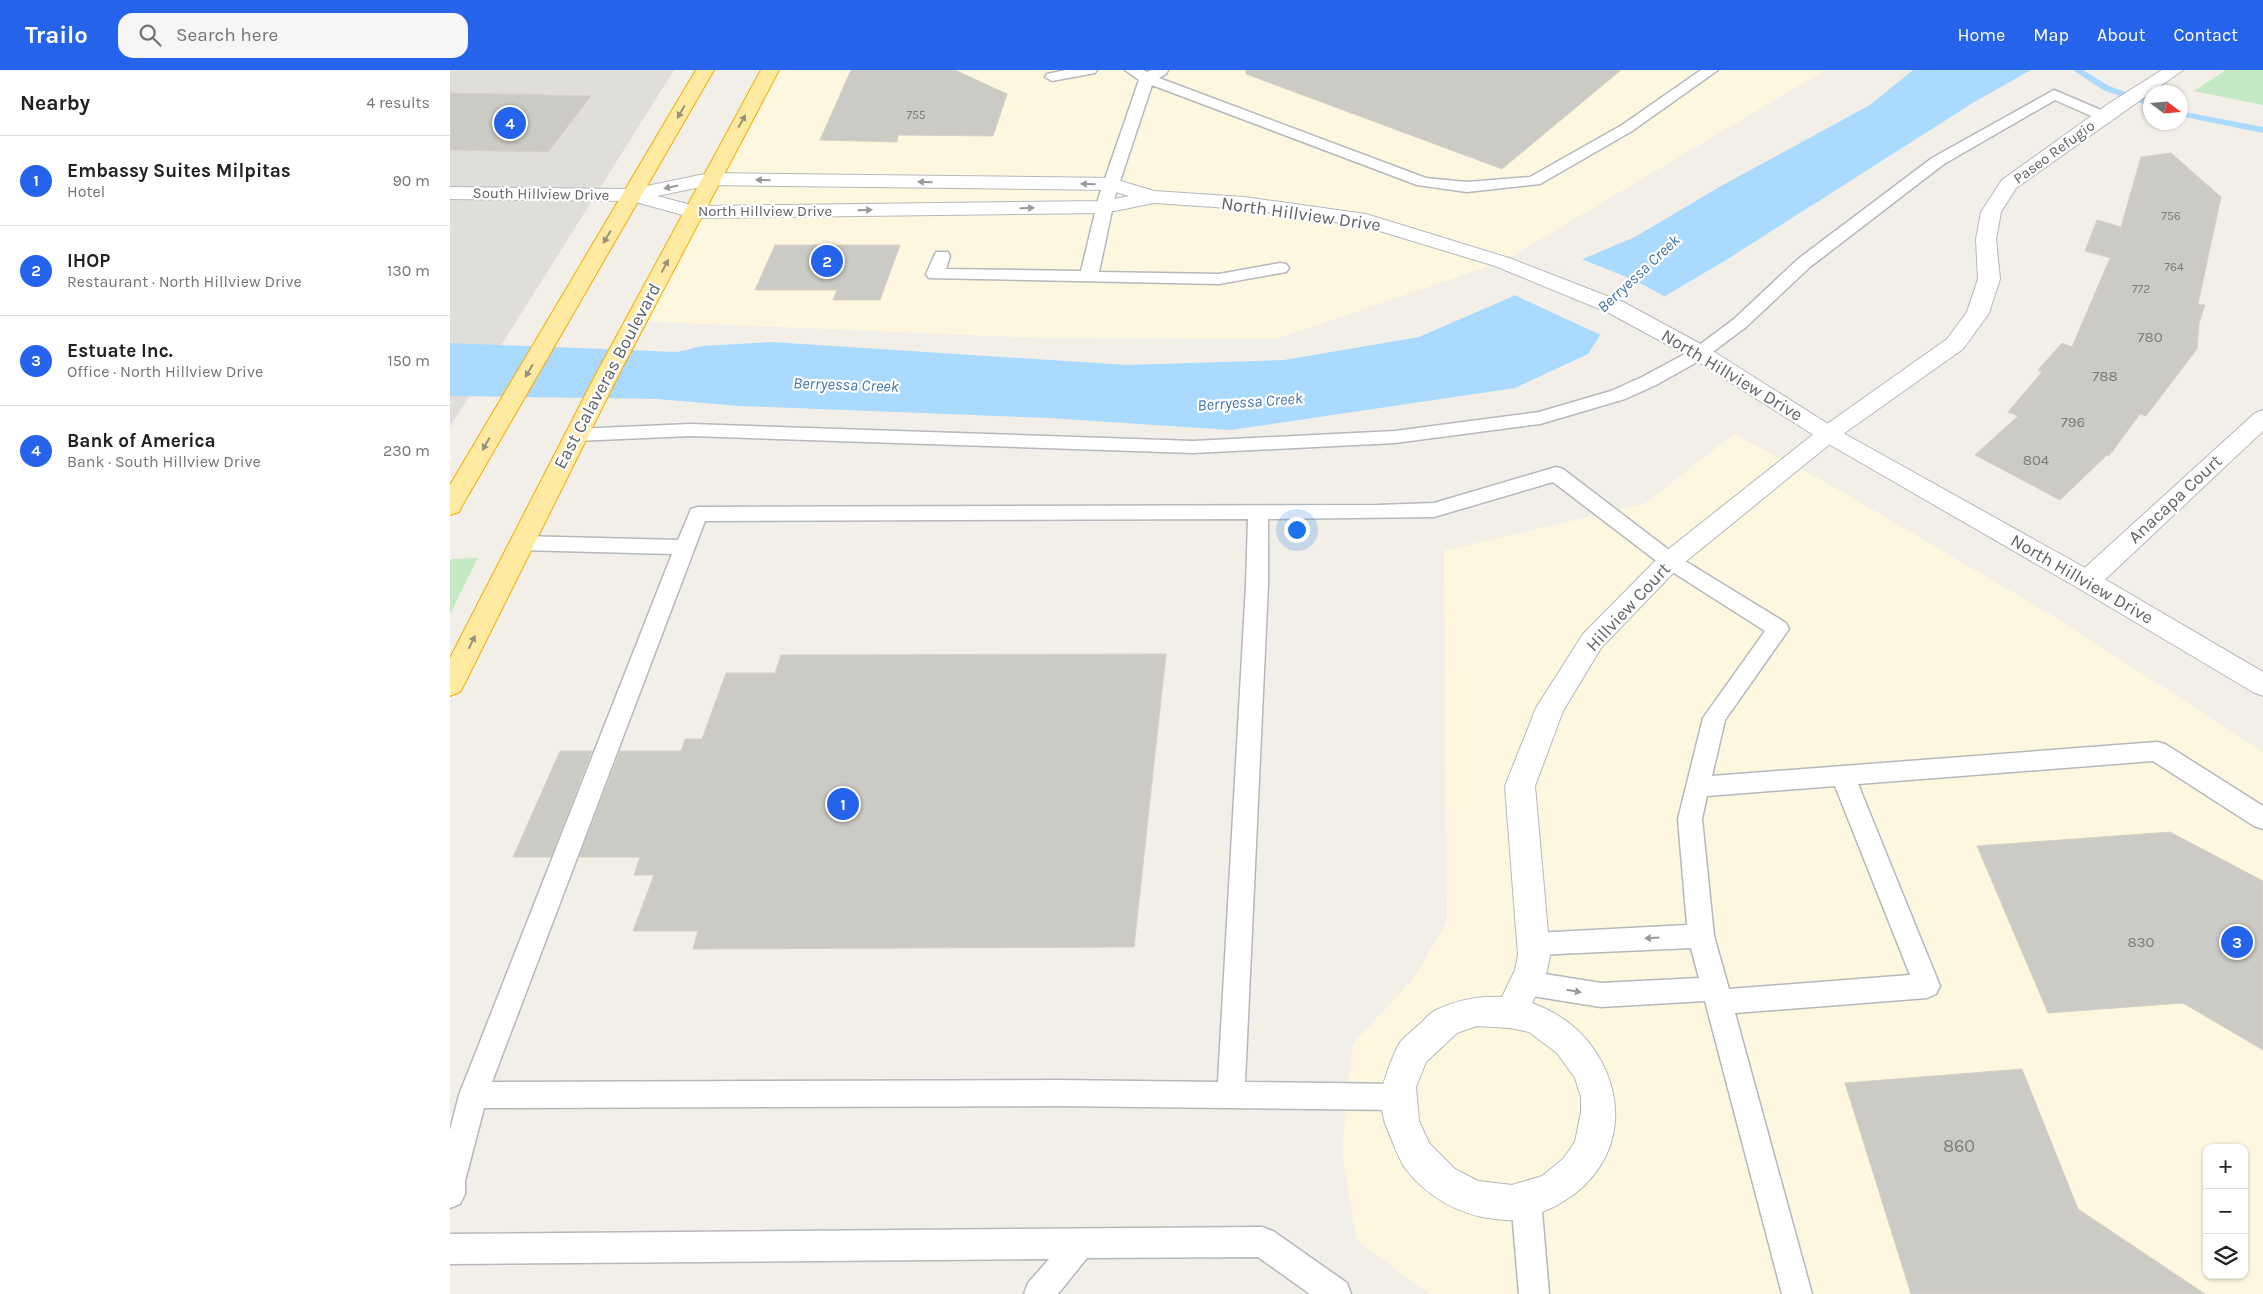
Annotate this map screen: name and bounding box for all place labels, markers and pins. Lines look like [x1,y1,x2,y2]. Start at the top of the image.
pin: 4 [494,104,526,142]
pin: 2 [811,242,843,280]
pin: 1 [827,785,859,823]
pin: 3 [2221,923,2253,961]

